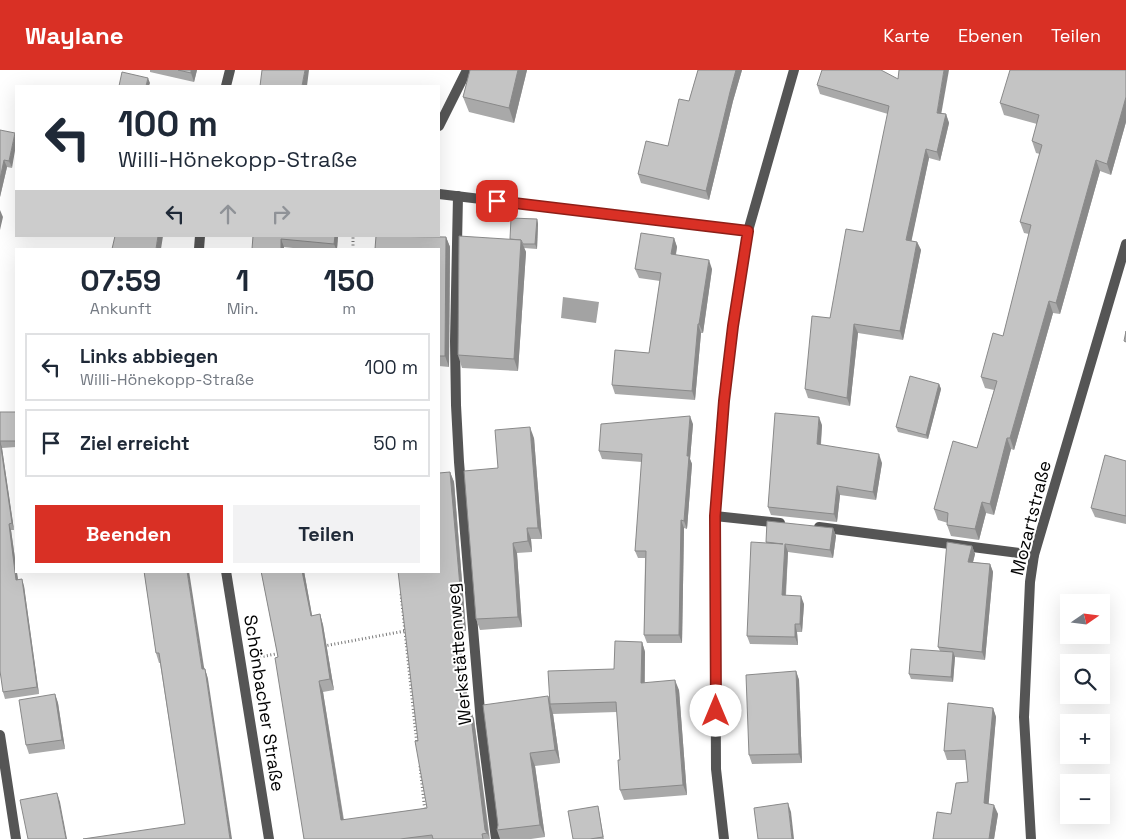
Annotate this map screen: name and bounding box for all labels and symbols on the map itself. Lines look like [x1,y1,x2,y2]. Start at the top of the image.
pin [476,180,518,222]
street label: Mozartstraße [1005,458,1056,578]
street label: Werkstättenweg [441,582,476,726]
north arrow [1060,594,1110,644]
street label: Schönbacher Straße [239,613,290,793]
position arrow [689,684,741,736]

